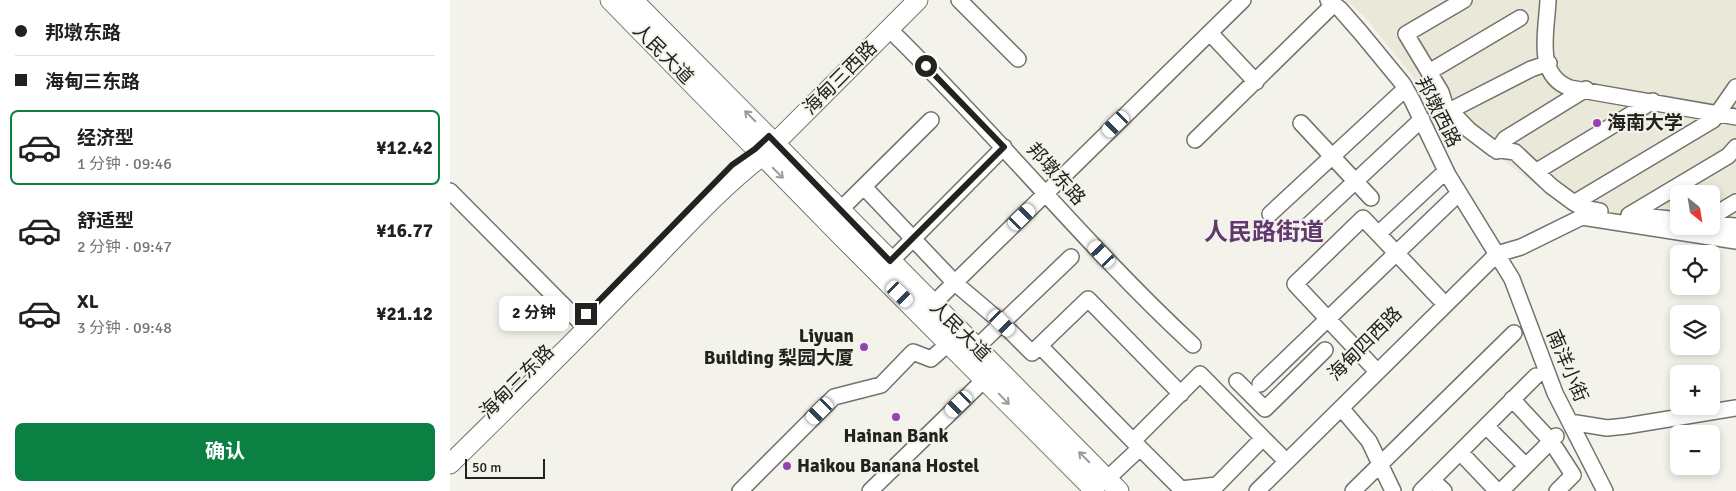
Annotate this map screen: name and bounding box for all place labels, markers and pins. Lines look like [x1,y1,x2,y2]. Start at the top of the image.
place label: 海南大学 [1607,111,1683,135]
marker: 海南大学 [1591,117,1603,129]
place label: Liyuan Building 梨园大厦 [704,324,854,370]
marker: Liyuan Building 梨园大厦 [858,341,870,353]
marker: Hainan Bank [890,411,902,423]
place label: Hainan Bank [843,424,949,448]
place label: Haikou Banana Hostel [797,454,979,478]
marker: Haikou Banana Hostel [781,460,793,472]

